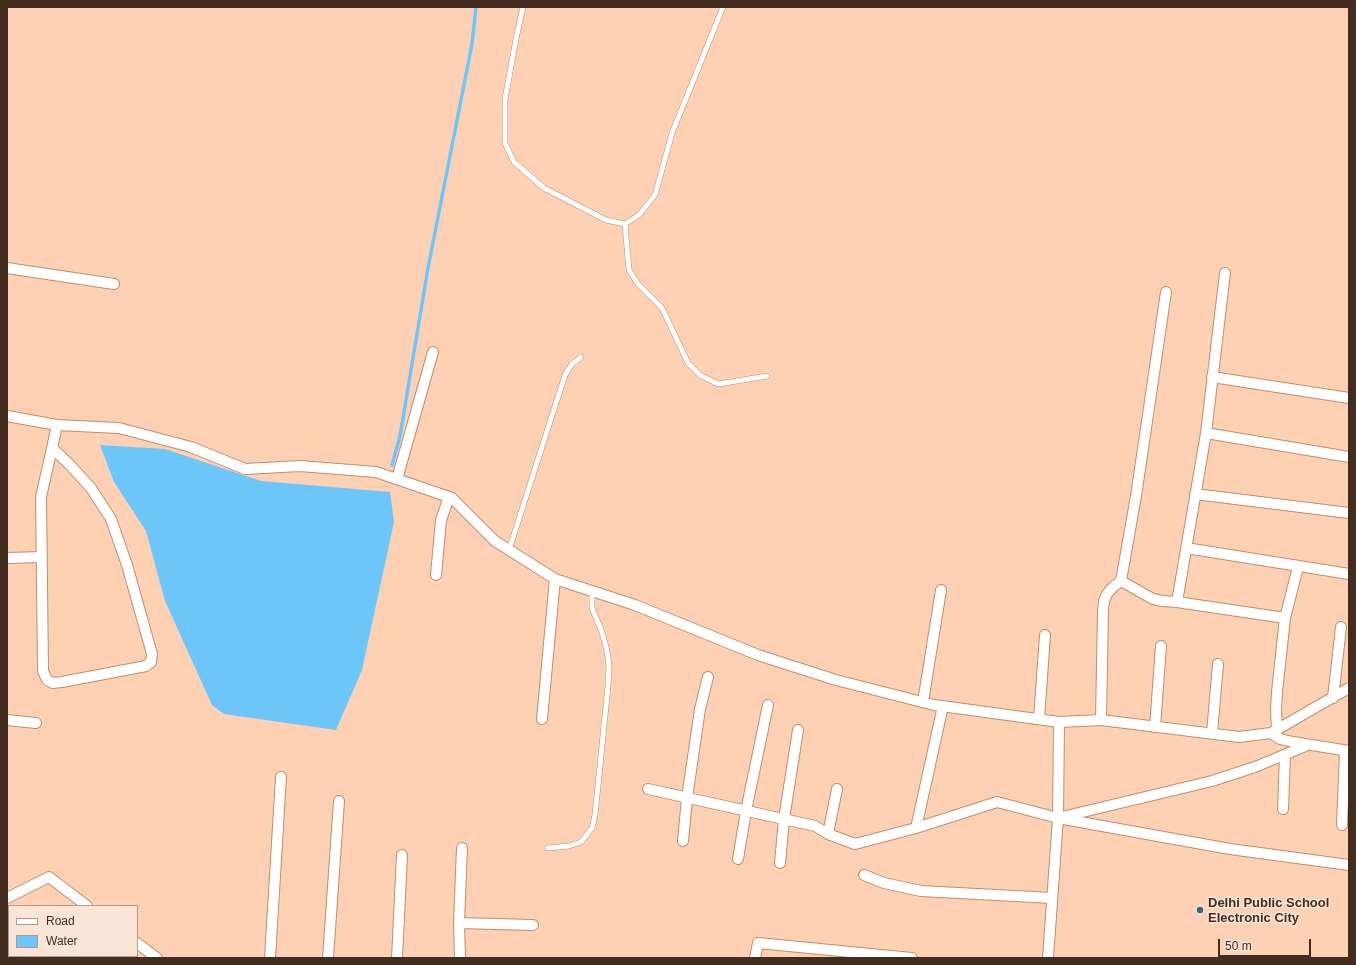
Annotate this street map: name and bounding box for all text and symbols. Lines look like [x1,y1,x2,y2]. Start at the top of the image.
place label: Delhi Public School Electronic City [1208,895,1329,926]
legend [8,905,138,957]
marker: Delhi Public School Electronic City [1195,905,1205,915]
text: Road [46,914,75,928]
scale bar [1220,931,1313,957]
text: Water [46,934,78,948]
text: 50 m [1225,939,1252,953]

